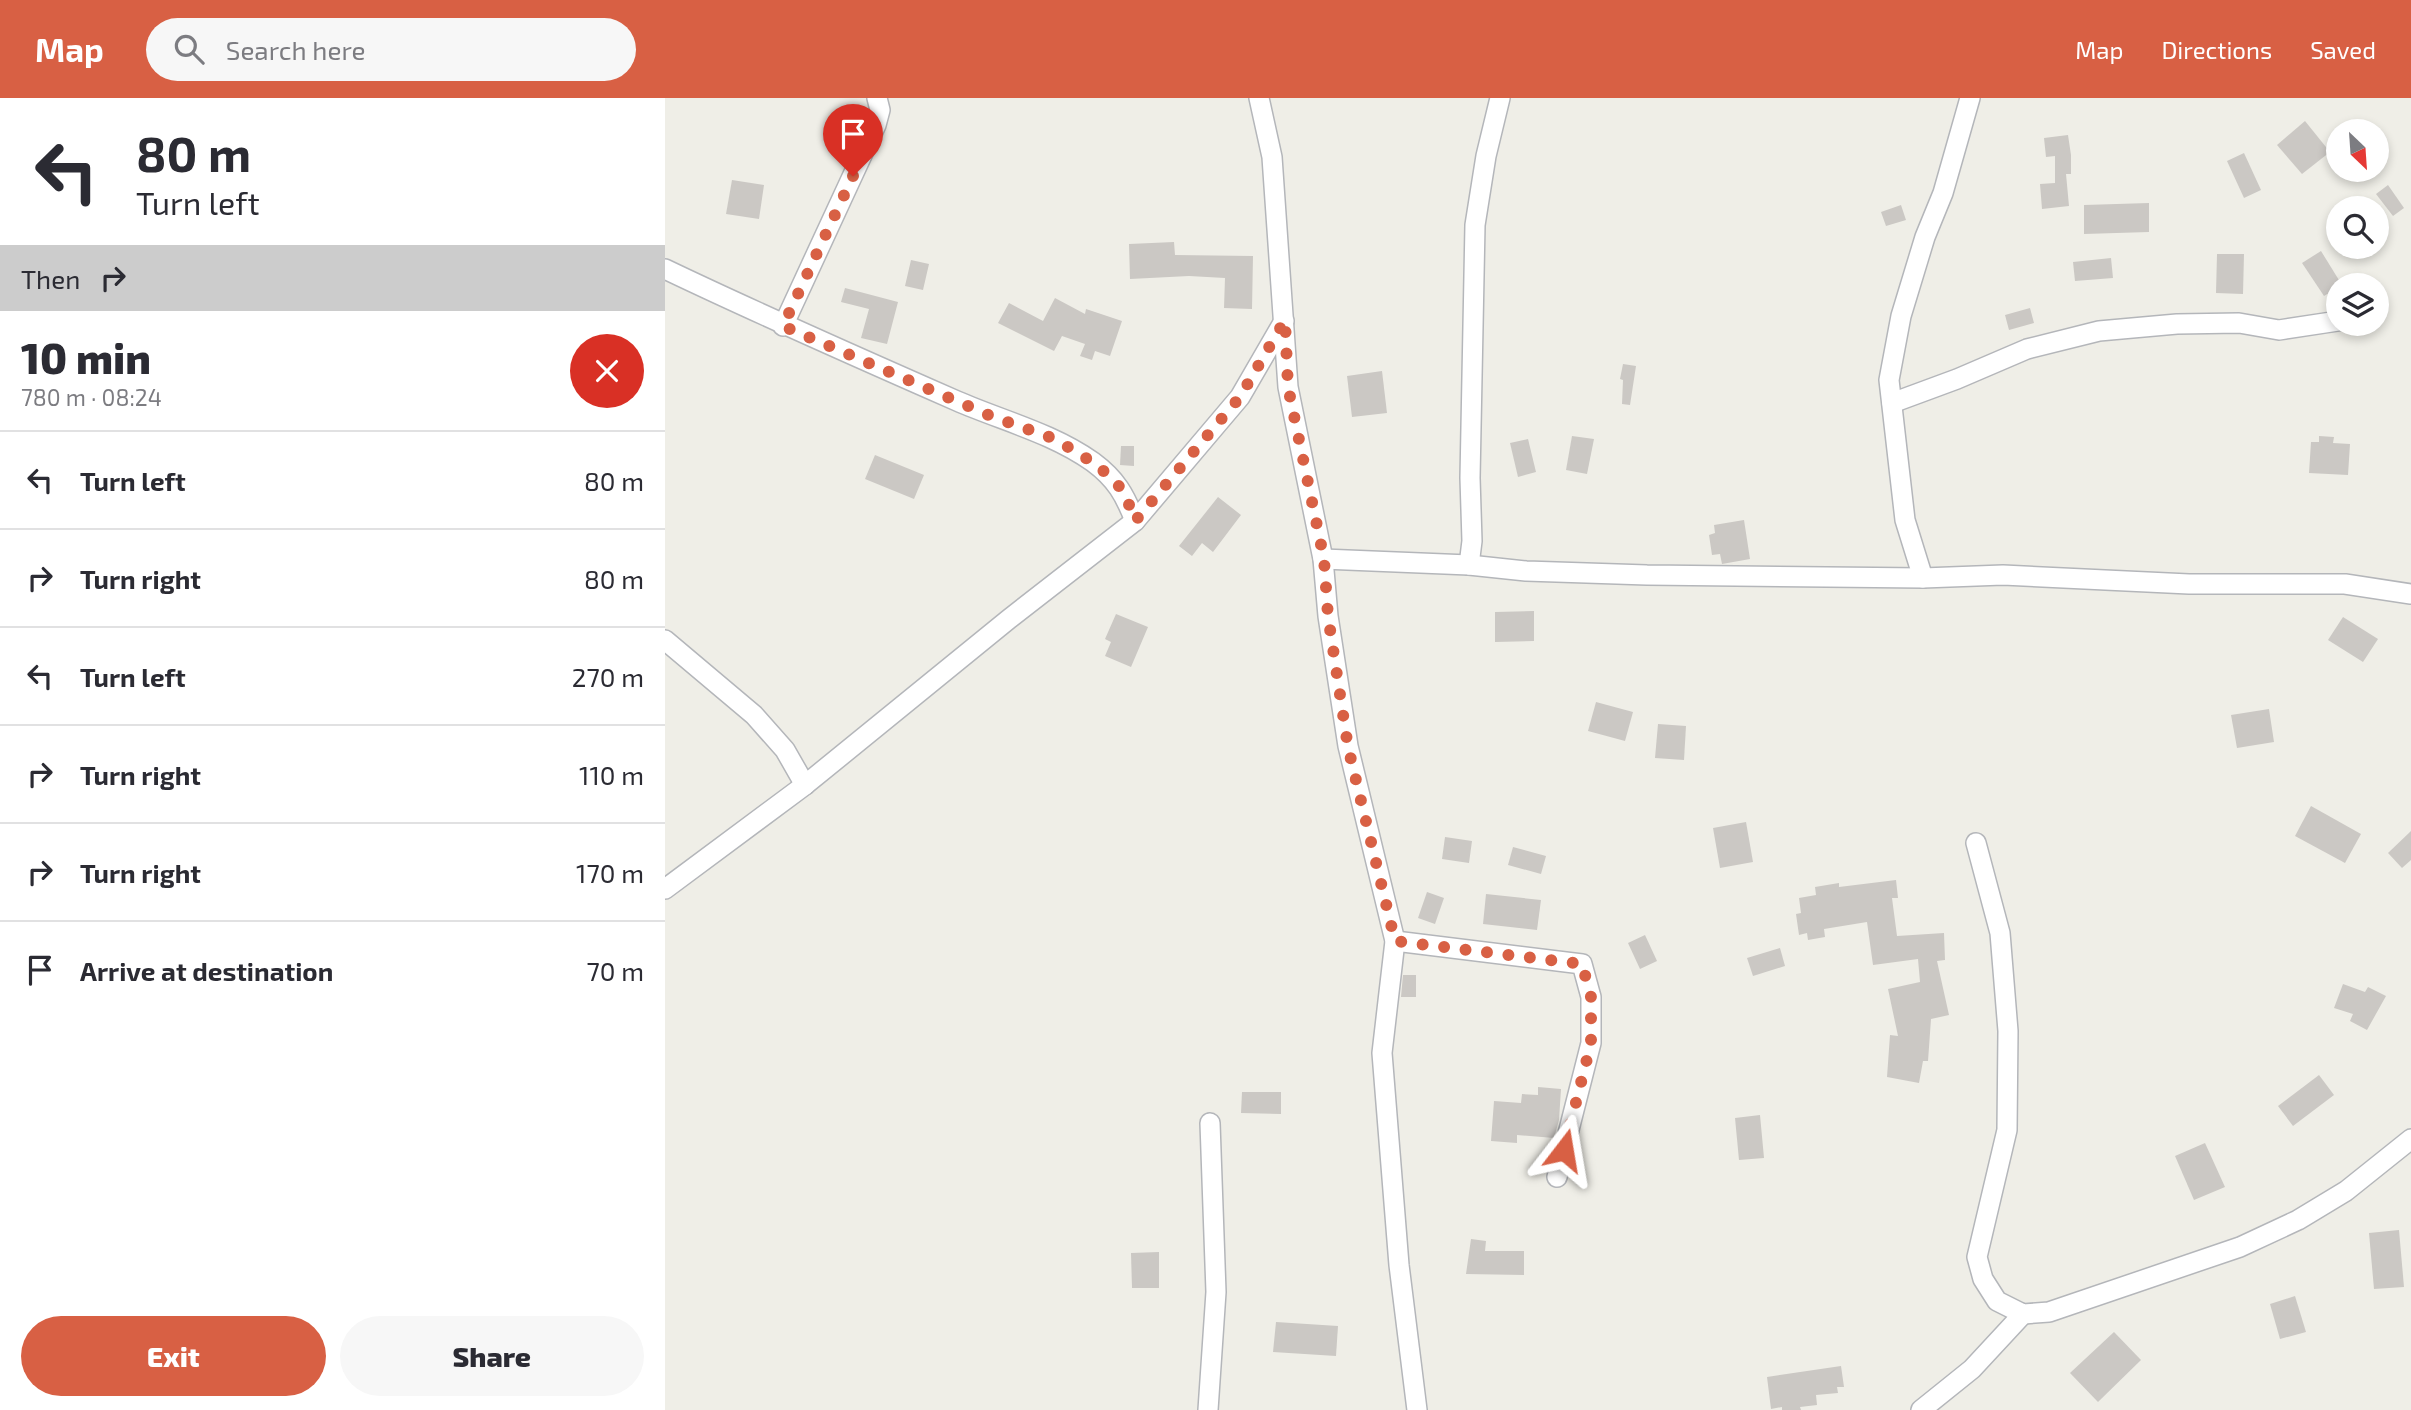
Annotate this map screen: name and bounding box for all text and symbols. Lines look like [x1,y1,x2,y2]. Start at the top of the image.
search box [146,18,636,81]
text: Map [35,29,104,69]
icon: search [170,30,208,68]
text: Search here [226,34,365,65]
text: Map [2075,35,2123,64]
text: Directions [2161,35,2272,64]
text: Saved [2310,35,2376,64]
pin [823,104,883,176]
icon: arrive [834,115,872,153]
north arrow [2326,119,2389,182]
map controls [2326,119,2389,336]
text: 80 m [136,123,251,182]
icon: left [21,126,112,217]
text: Turn left [136,183,260,221]
button: search [2326,196,2389,259]
icon: right [94,259,132,297]
text: Then [21,263,80,294]
button: layers [2326,273,2389,336]
text: 10 min [21,332,151,382]
button: close [570,334,644,408]
text: 780 m · 08:24 [21,383,162,411]
icon: left [21,461,59,499]
text: Turn left [80,465,186,496]
text: 80 m [584,465,644,496]
icon: right [21,559,59,597]
text: Turn right [80,563,201,594]
text: 80 m [584,563,644,594]
icon: left [21,657,59,695]
text: Turn left [80,661,186,692]
text: 270 m [572,661,644,692]
icon: right [21,755,59,793]
text: Turn right [80,759,201,790]
text: 110 m [579,759,644,790]
icon: right [21,853,59,891]
text: Turn right [80,857,201,888]
text: 170 m [576,857,644,888]
icon: arrive [21,951,59,989]
text: Arrive at destination [80,955,333,986]
text: 70 m [586,955,644,986]
position arrow [1527,1113,1601,1187]
button: Exit [21,1316,326,1396]
button: Share [340,1316,644,1396]

